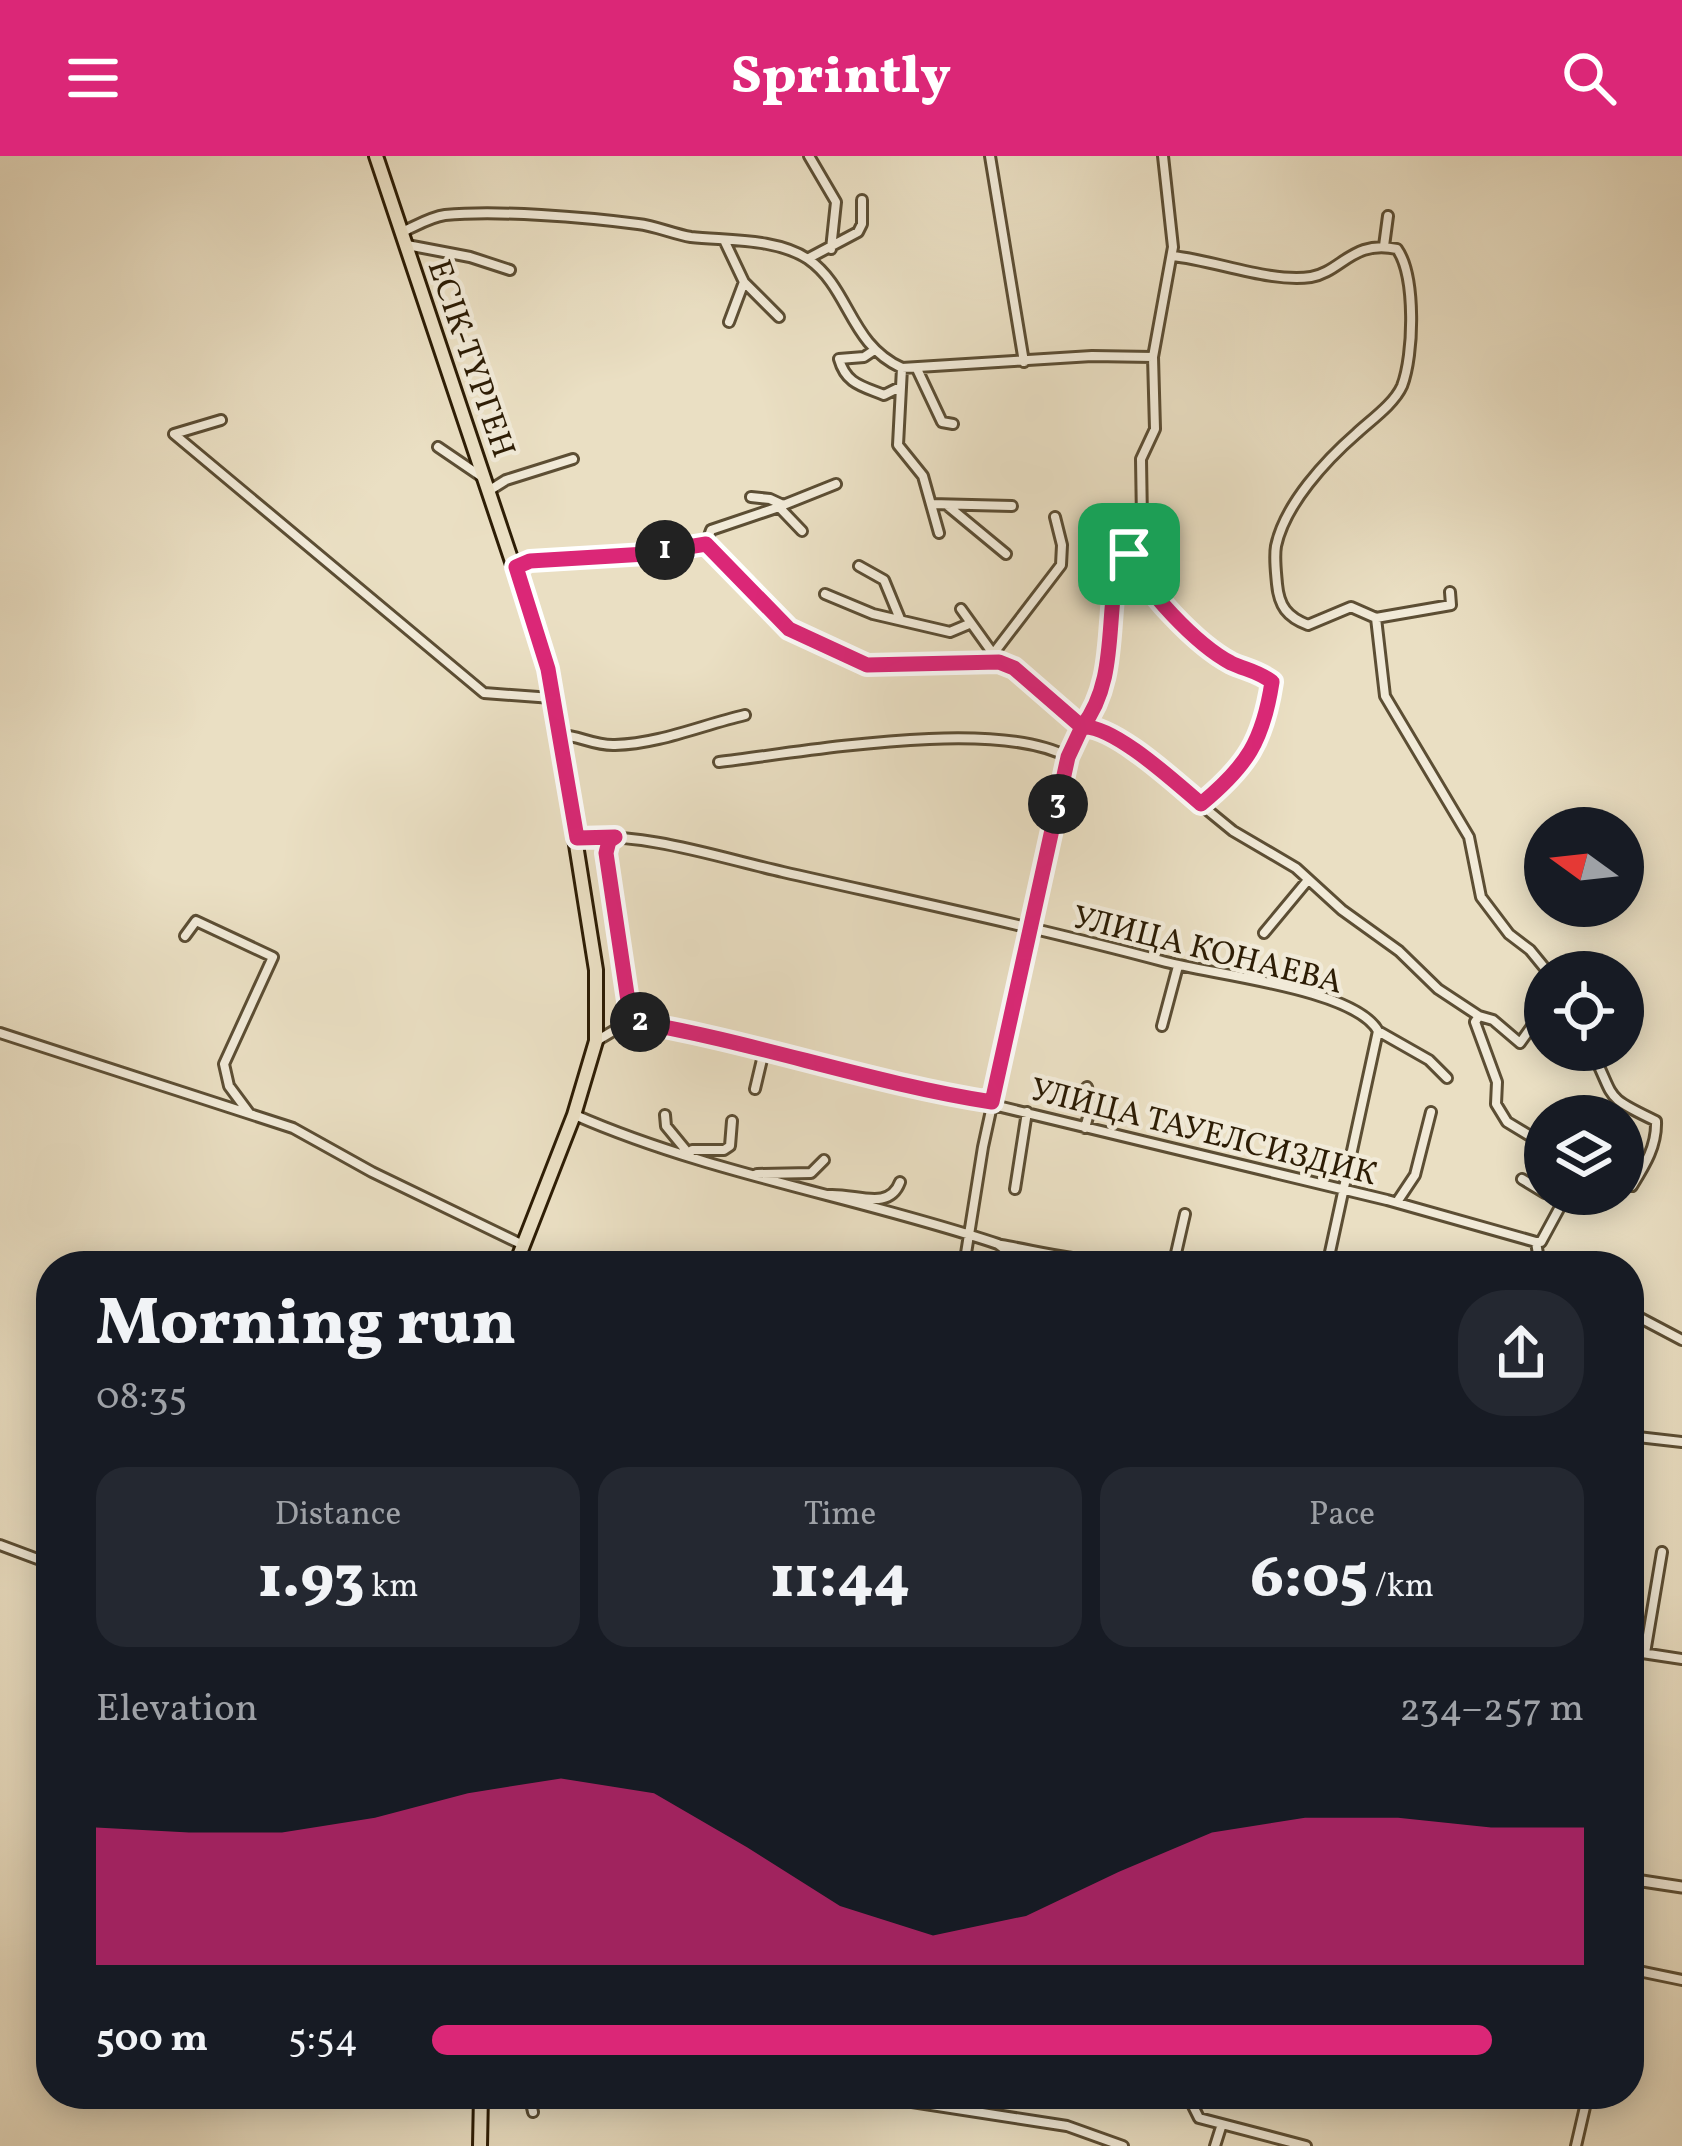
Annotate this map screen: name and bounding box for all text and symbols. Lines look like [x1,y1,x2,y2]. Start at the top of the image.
text: Sprintly [731,41,951,116]
icon: menu [60,45,126,111]
icon: search [1556,45,1622,111]
street label: ЕСІК-ТҮРГЕН [414,254,525,464]
pin [1078,503,1180,605]
pin: 1 [635,520,695,580]
icon: arrive [1096,521,1162,587]
text: 1 [658,527,672,573]
pin: 3 [1028,774,1088,834]
text: 3 [1050,781,1066,827]
north arrow [1524,807,1644,927]
map controls [1524,807,1644,1215]
street label: УЛИЦА КОНАЕВА [1067,896,1347,1008]
button: locate [1524,951,1644,1071]
pin: 2 [610,992,670,1052]
text: 2 [631,999,649,1045]
street label: УЛИЦА ТАУЕЛСИЗДИК [1025,1069,1381,1199]
button: layers [1524,1095,1644,1215]
text: Morning run [96,1280,517,1372]
button: share [1458,1290,1584,1416]
text: 08:35 [96,1371,187,1425]
text: Distance [275,1493,401,1539]
text: Time [804,1493,876,1539]
text: Pace [1309,1493,1375,1539]
text: 1.93 [258,1539,365,1622]
text: 11:44 [770,1539,910,1622]
text: 6:05 [1250,1539,1368,1622]
text: km [365,1565,418,1611]
text: /km [1368,1565,1434,1611]
text: Elevation [96,1683,258,1737]
text: 234–257 m [1399,1683,1584,1737]
text: 500 m [96,2013,208,2067]
text: 5:54 [288,2013,358,2067]

